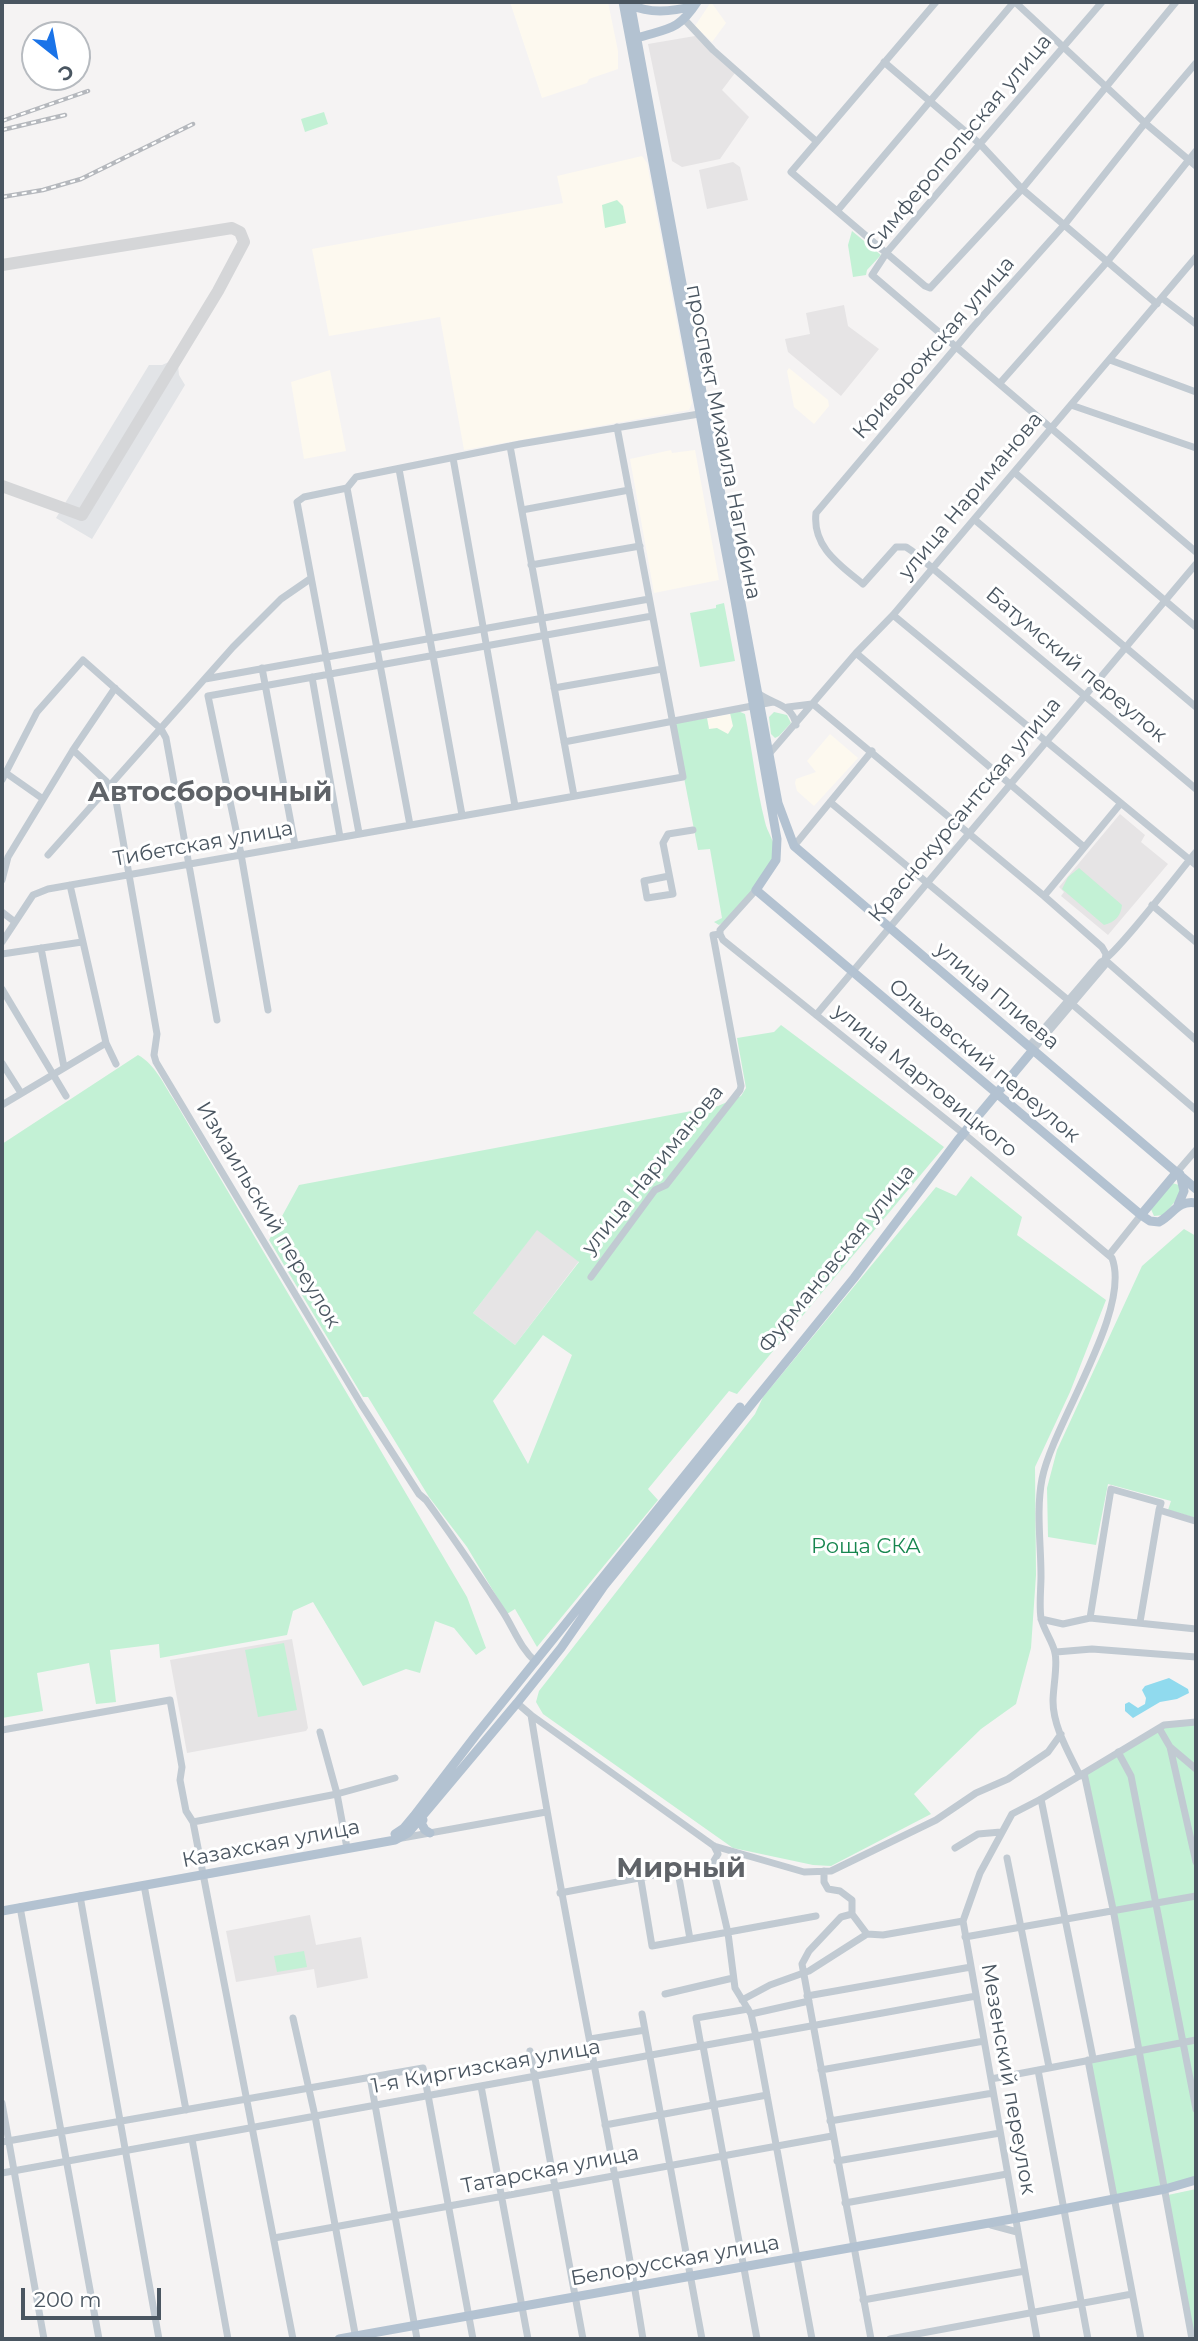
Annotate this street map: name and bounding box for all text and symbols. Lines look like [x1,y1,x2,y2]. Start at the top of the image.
north arrow [21,21,91,91]
street label: Симферопольская улица [861,29,1057,257]
text: С [54,59,78,86]
street label: Криворожская улица [848,252,1020,444]
street label: проспект Михаила Нагибина [680,282,766,602]
street label: улица Нариманова [894,407,1048,585]
street label: Батумский переулок [980,582,1172,748]
street label: Краснокурсантская улица [863,692,1067,928]
district label: Автосборочный [88,776,332,810]
street label: Тибетская улица [111,816,295,872]
street label: улица Плиева [930,937,1064,1055]
street label: Ольховский переулок [883,974,1085,1148]
street label: улица Мартовицкого [828,999,1022,1163]
street label: улица Нариманова [577,1080,729,1260]
street label: Измаильский переулок [190,1097,346,1333]
street label: Фурмановская улица [753,1160,921,1358]
park label: Роща СКА [811,1534,921,1560]
street label: Казахская улица [180,1814,362,1874]
district label: Мирный [616,1852,746,1886]
street label: Мезенский переулок [975,1961,1041,2197]
street label: 1-я Киргизская улица [369,2034,603,2100]
street label: Татарская улица [459,2140,641,2200]
street label: Белорусская улица [569,2230,781,2292]
scale bar [24,2274,164,2318]
text: 200 m [34,2287,101,2312]

